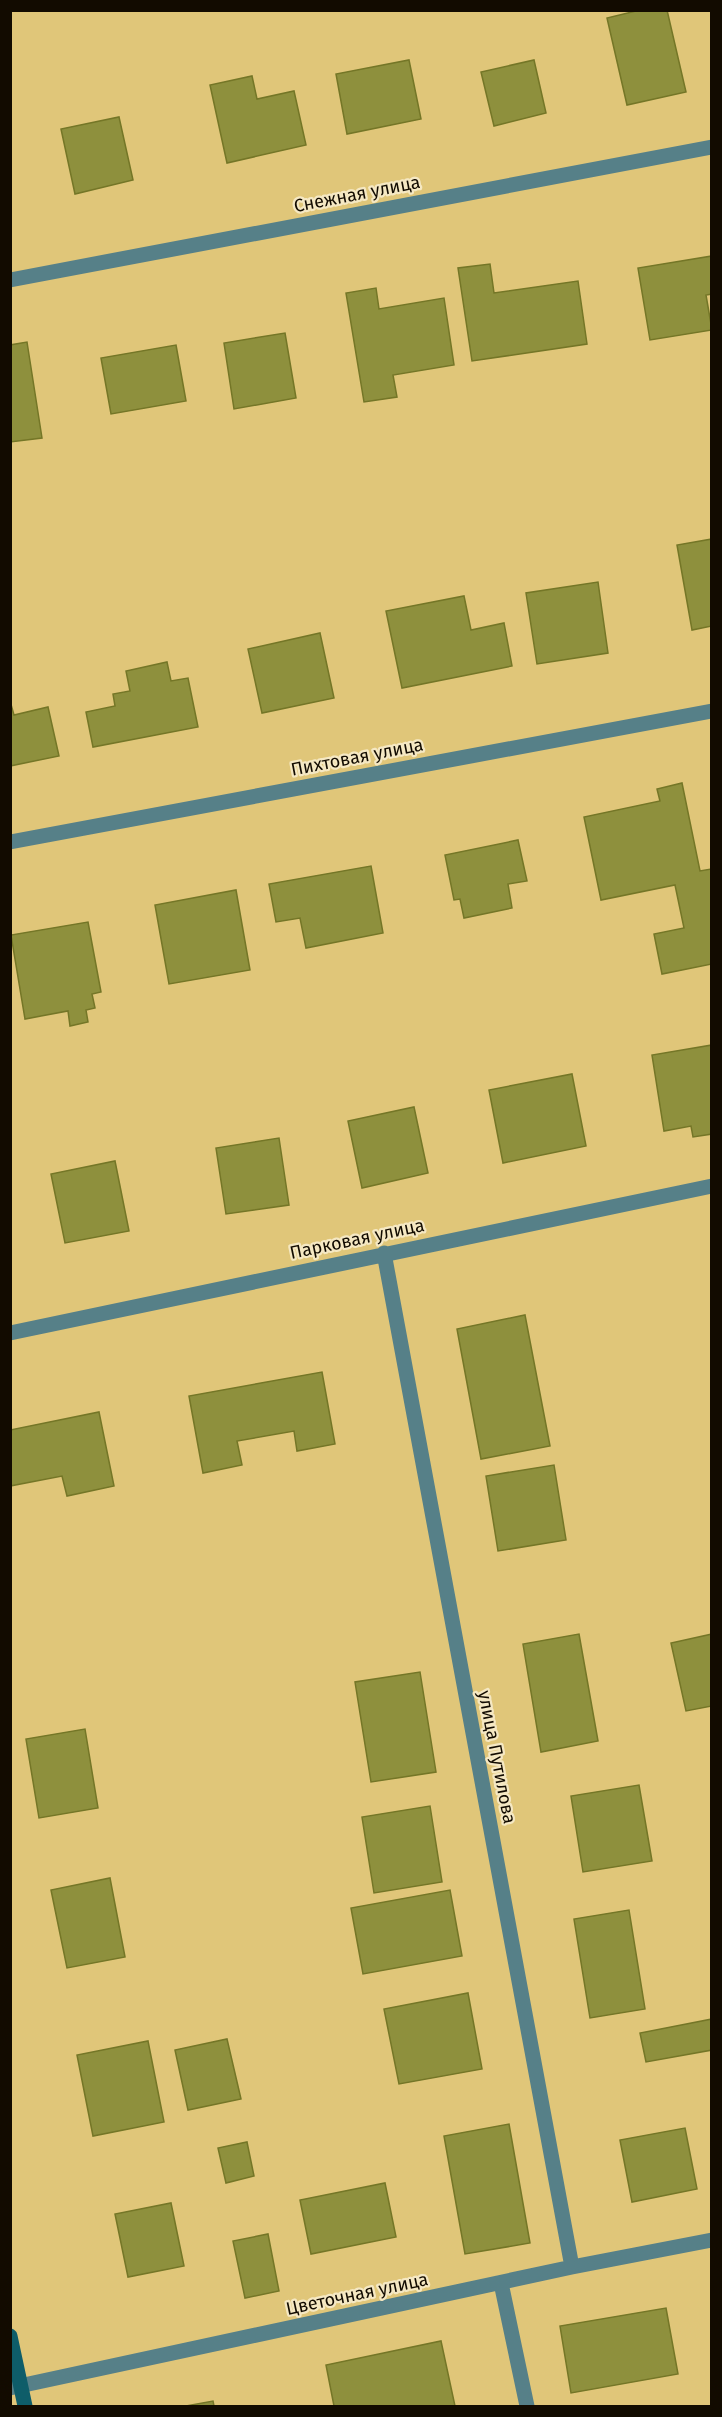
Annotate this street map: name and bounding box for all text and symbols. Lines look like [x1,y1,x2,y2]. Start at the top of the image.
street label: Снежная улица [292,171,422,217]
street label: Пихтовая улица [289,733,425,781]
street label: Парковая улица [288,1214,426,1264]
street label: улица Путилова [473,1688,521,1826]
street label: Цветочная улица [284,2268,430,2320]

